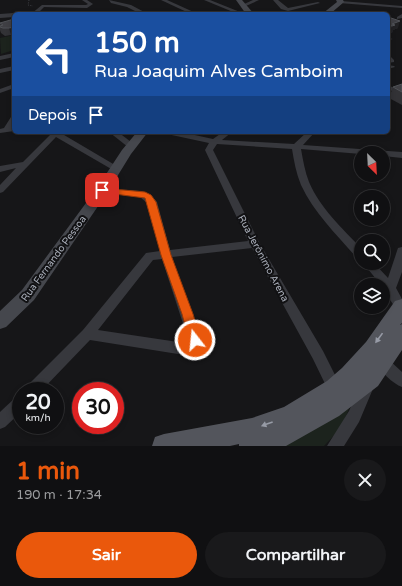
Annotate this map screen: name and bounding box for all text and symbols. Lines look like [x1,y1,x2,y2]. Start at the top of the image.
text: 150 m [94,26,180,60]
icon: left [28,28,80,80]
text: Rua Joaquim Alves Camboim [94,60,343,82]
icon: arrive [85,104,107,126]
text: Depois [28,106,77,124]
north arrow [354,146,390,182]
map controls [354,146,390,314]
pin [85,173,119,207]
icon: arrive [91,179,113,201]
button: sound [354,190,390,226]
street label: Rua Fernando Pessoa [19,213,89,304]
street label: Rua Jerônimo Arena [235,213,291,304]
button: search [354,234,390,270]
button: layers [354,278,390,314]
position arrow [174,319,216,361]
one-way arrow [375,333,383,344]
speed limit sign: 30 [72,382,124,434]
text: 20 [25,391,51,415]
text: km/h [25,412,51,424]
one-way arrow [261,422,273,428]
text: 1 min [16,457,80,486]
button: close [344,459,386,501]
text: 190 m · 17:34 [16,487,102,503]
button: Sair [16,532,197,578]
button: Compartilhar [205,532,386,578]

